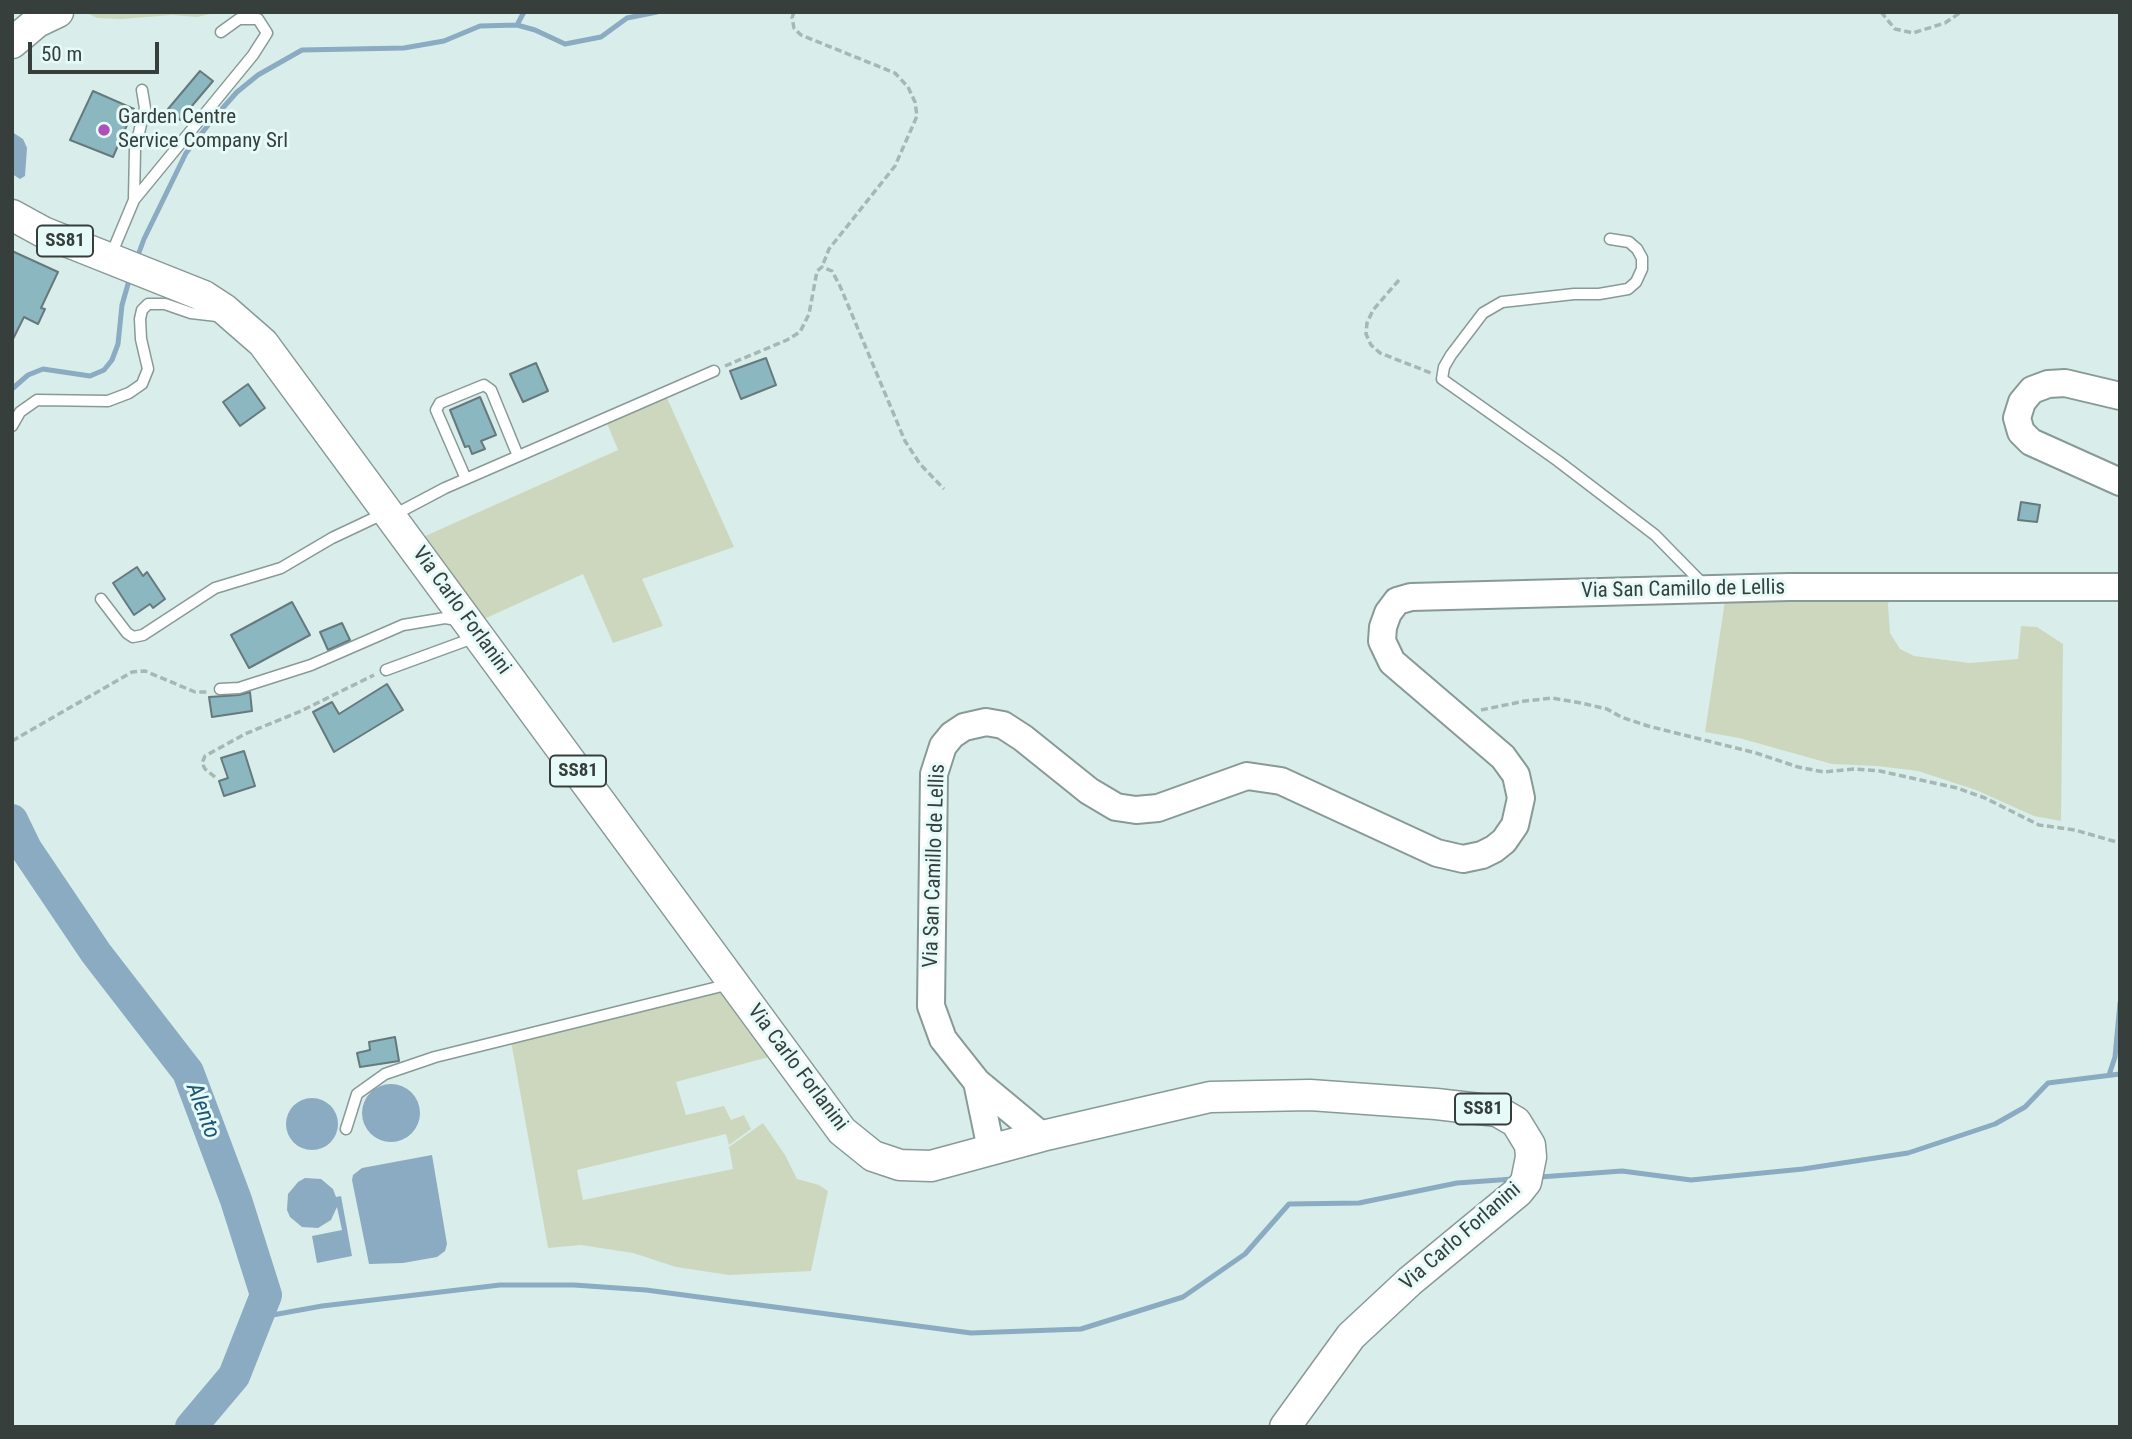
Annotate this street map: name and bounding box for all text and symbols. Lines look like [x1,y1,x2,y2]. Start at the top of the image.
scale bar [32,28,163,72]
text: 50 m [41,42,82,66]
place label: Garden Centre Service Company Srl [118,105,288,155]
marker: Garden Centre Service Company Srl [96,122,112,138]
road number: SS81 [37,226,93,256]
street label: Via Carlo Forlanini [406,542,516,680]
street label: Via San Camillo de Lellis [1581,576,1785,604]
road number: SS81 [550,756,606,786]
street label: Via San Camillo de Lellis [919,764,951,968]
street label: Via Carlo Forlanini [741,1000,853,1136]
water label: Alento [179,1080,225,1142]
road number: SS81 [1455,1093,1511,1124]
street label: Via Carlo Forlanini [1395,1178,1527,1296]

